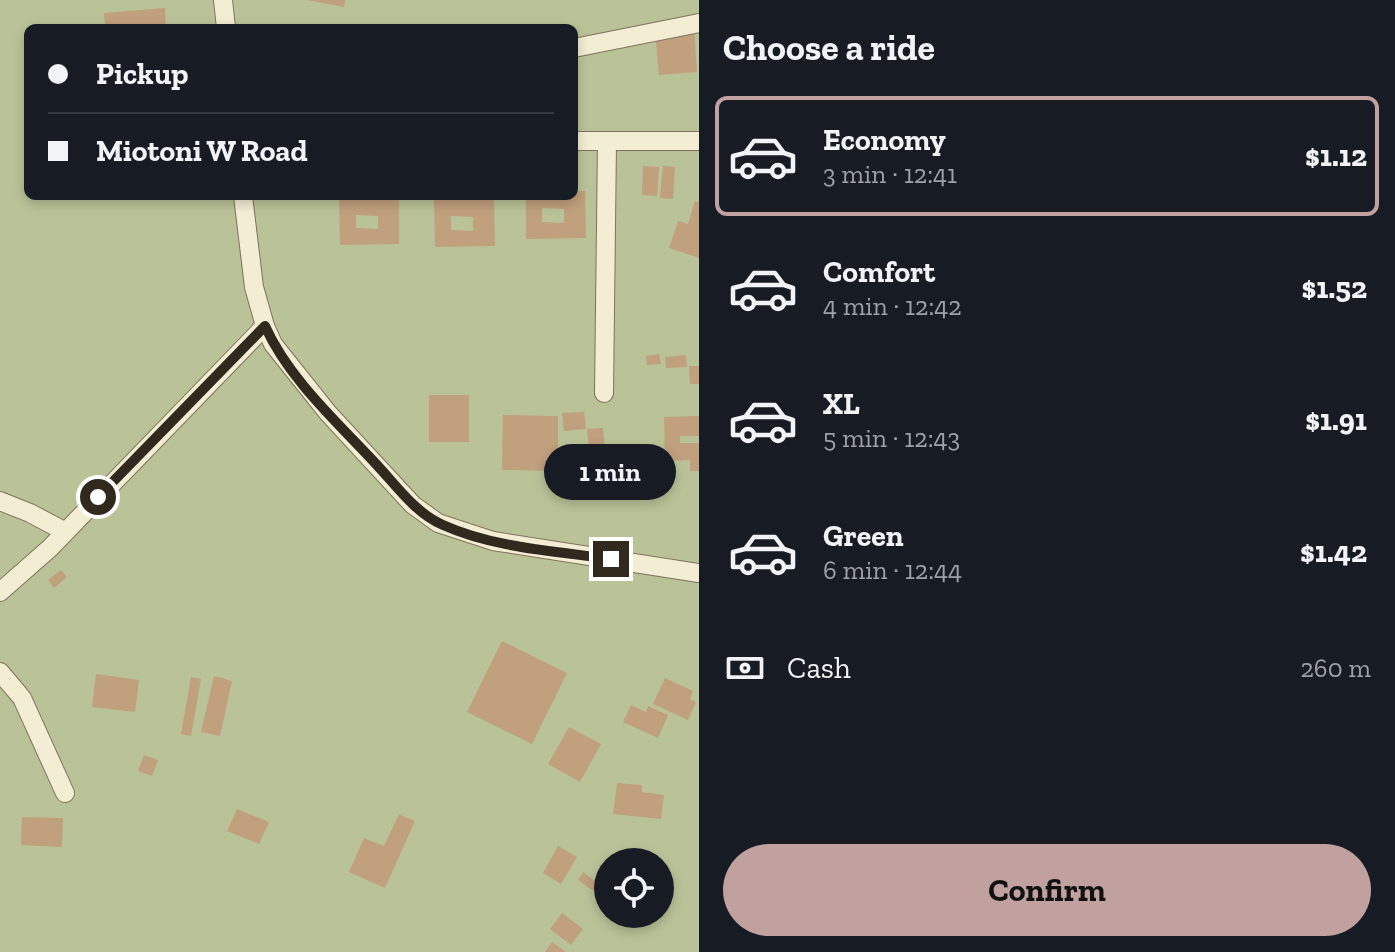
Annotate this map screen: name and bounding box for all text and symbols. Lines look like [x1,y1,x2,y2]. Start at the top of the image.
text: Choose a ride [723,26,935,69]
text: Pickup [96,56,188,92]
icon: car [727,120,799,192]
text: Economy [823,122,946,158]
text: Miotoni W Road [96,133,308,169]
text: $1.12 [1305,138,1367,174]
text: 3 min · 12:41 [823,158,957,190]
icon: car [727,252,799,324]
text: Comfort [823,254,935,290]
text: $1.52 [1302,270,1367,306]
text: 4 min · 12:42 [823,290,962,322]
icon: car [727,384,799,456]
text: XL [823,386,860,422]
text: $1.91 [1305,402,1367,438]
text: 5 min · 12:43 [823,422,960,454]
callout: 1 min [545,443,677,499]
text: 1 min [579,456,641,488]
route start [80,479,116,515]
icon: car [727,516,799,588]
text: Green [823,518,903,554]
text: $1.42 [1300,534,1367,570]
route end [593,541,629,577]
text: 6 min · 12:44 [823,554,962,586]
icon: cash [723,646,767,690]
text: Cash [787,650,851,686]
text: 260 m [1300,652,1371,684]
button: Confirm [723,844,1371,936]
map controls [594,848,674,928]
button: locate [594,848,674,928]

